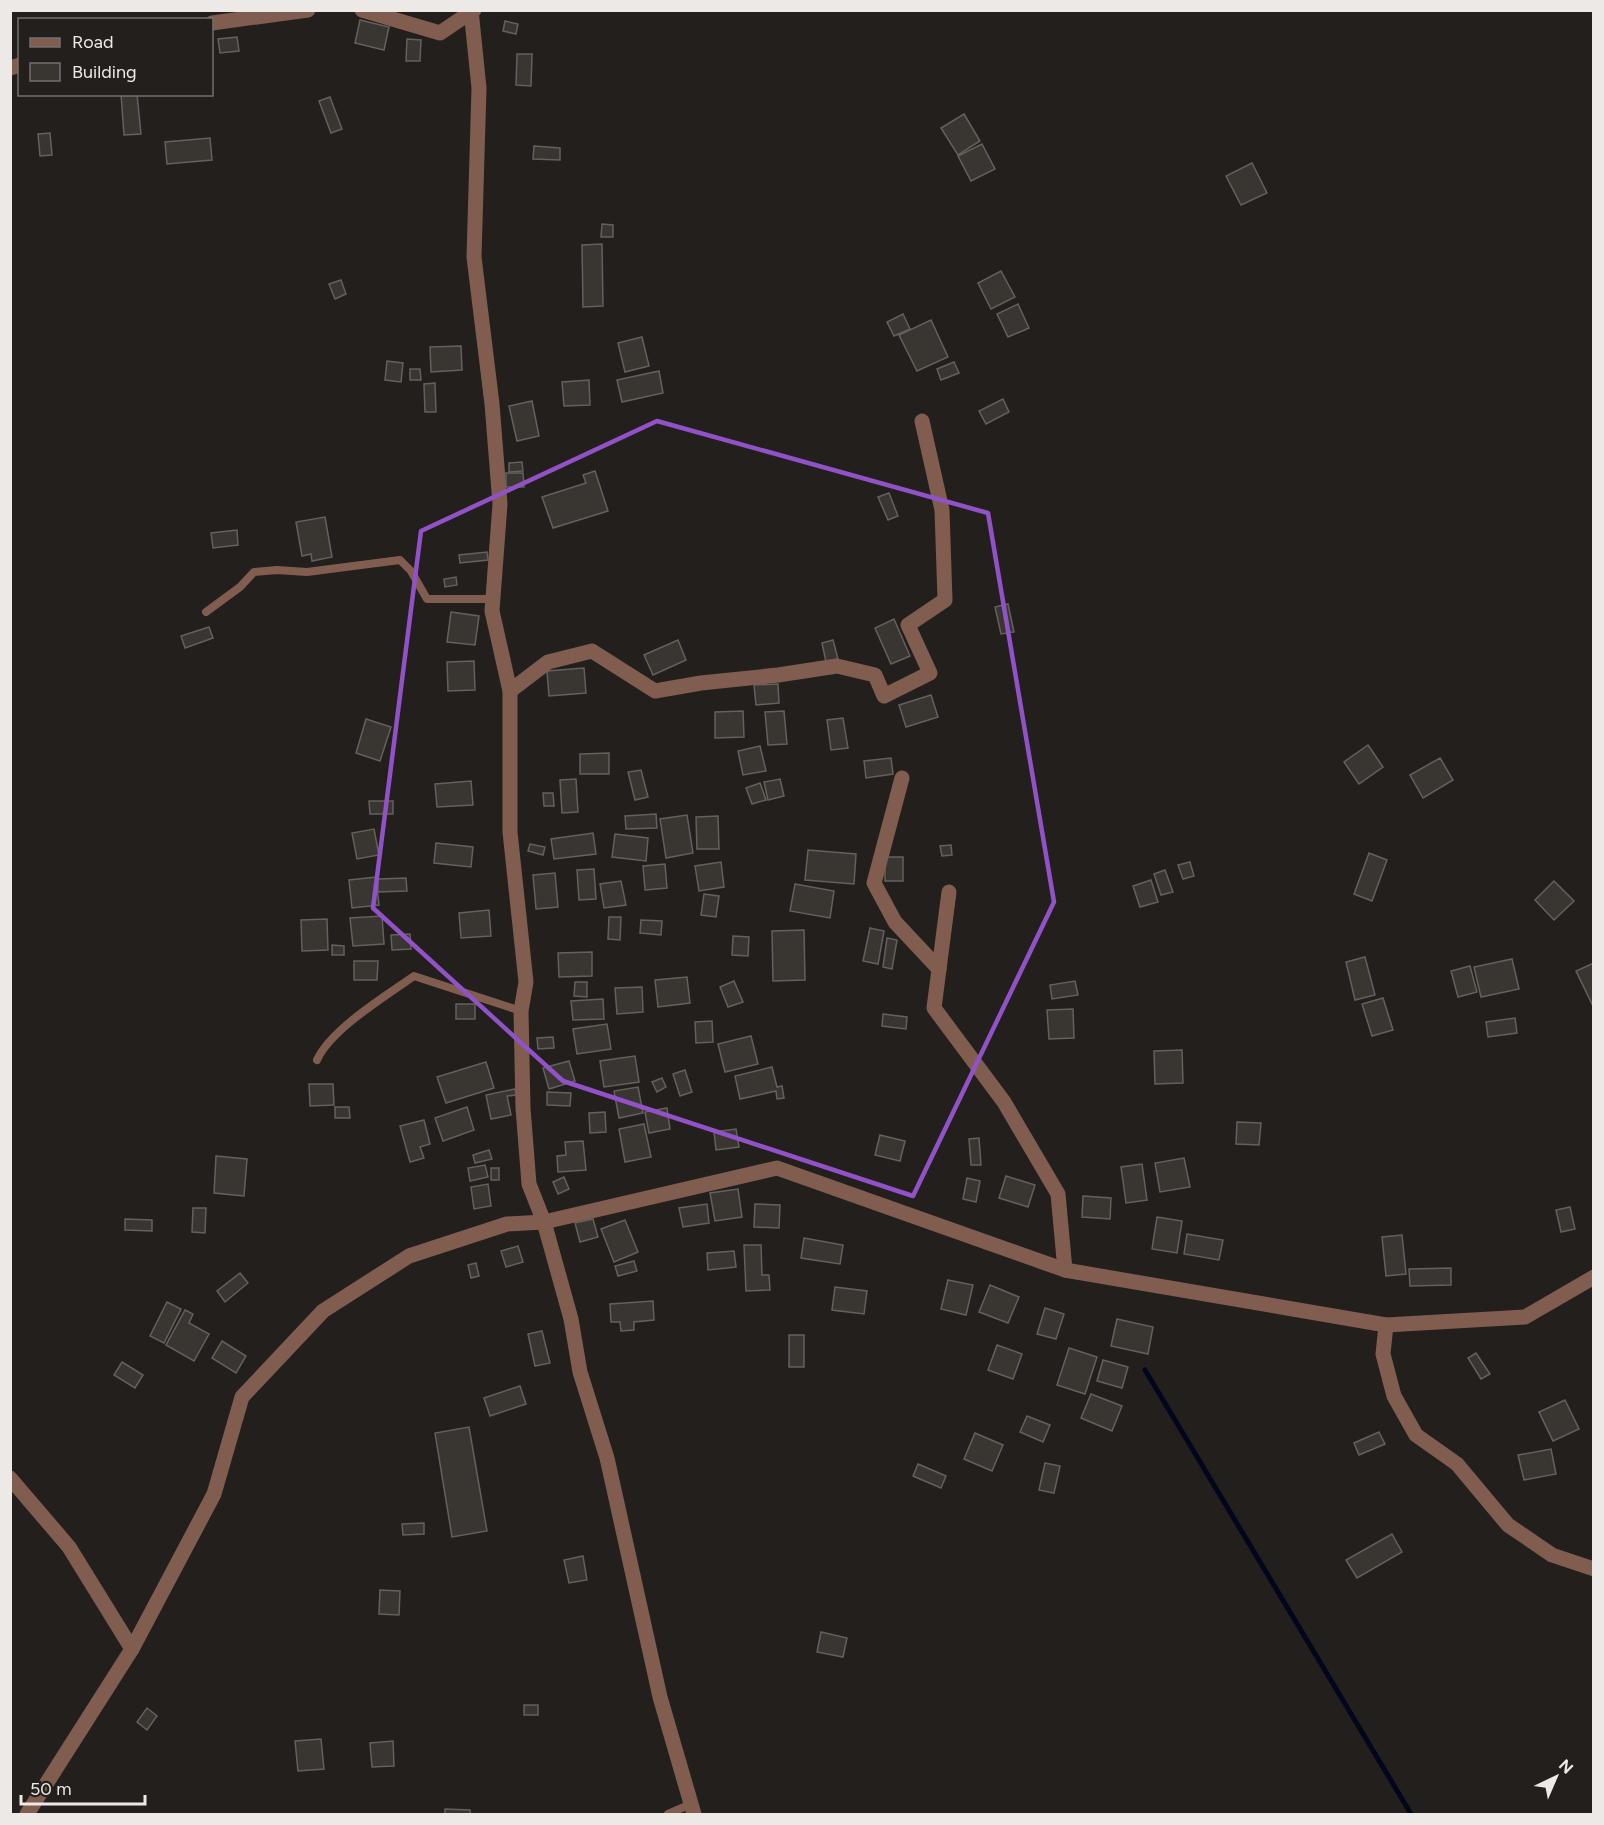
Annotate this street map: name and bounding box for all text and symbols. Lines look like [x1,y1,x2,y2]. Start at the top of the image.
legend [18,18,213,96]
text: Road [72,31,113,53]
text: Building [72,61,137,83]
north arrow [1526,1747,1586,1807]
text: N [1555,1755,1577,1778]
scale bar [21,1768,146,1806]
text: 50 m [30,1778,72,1800]

